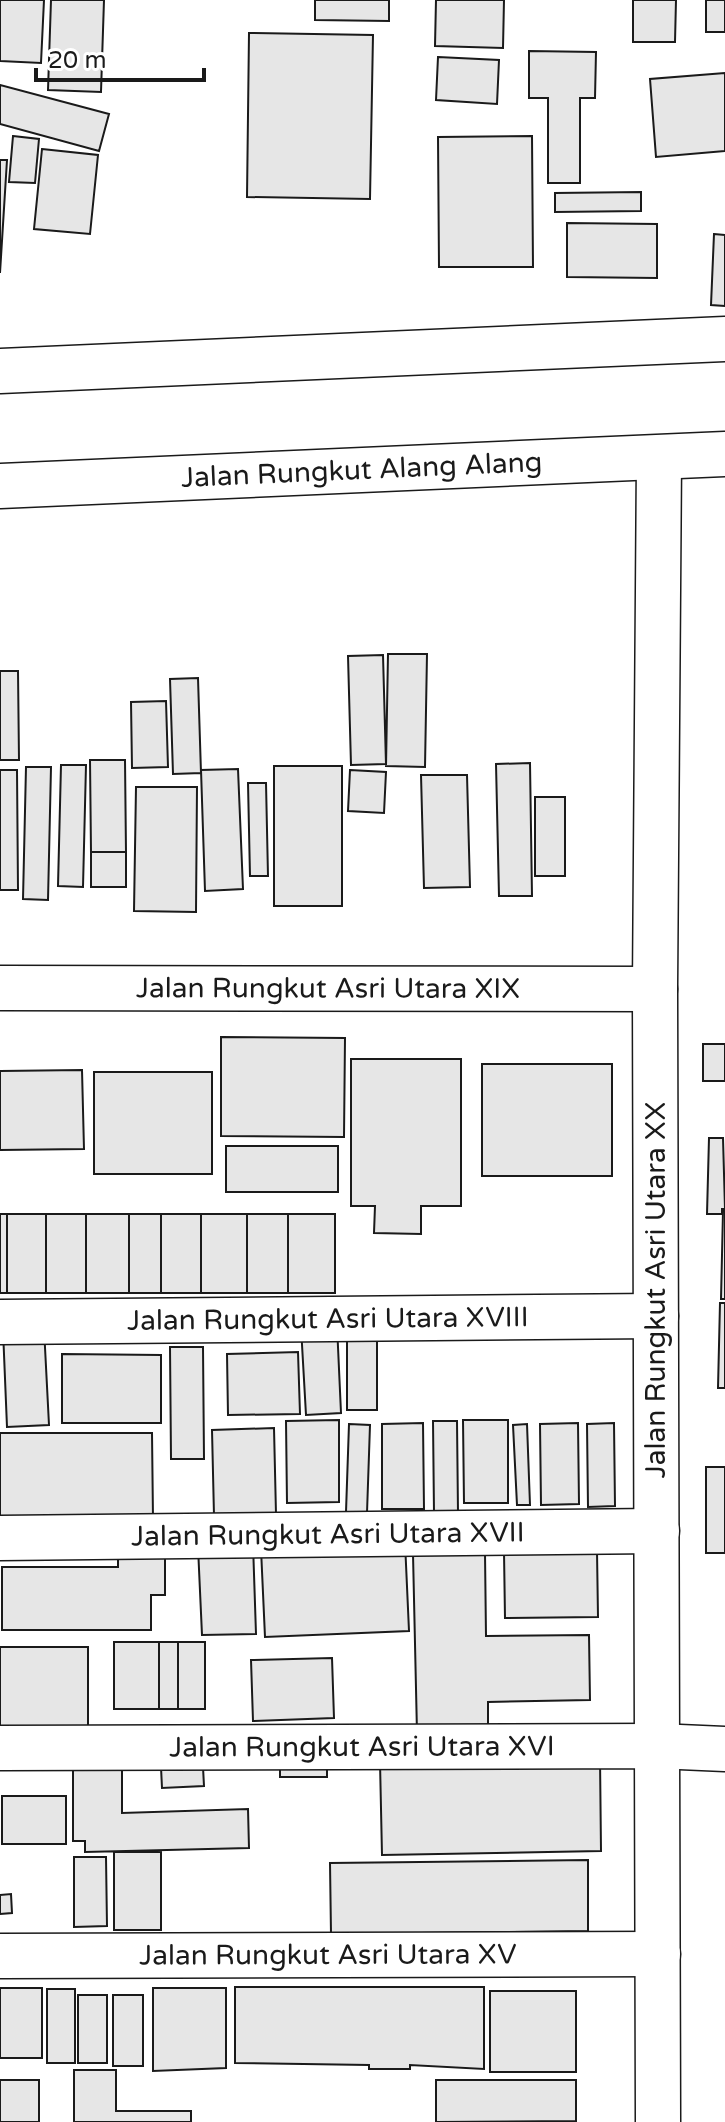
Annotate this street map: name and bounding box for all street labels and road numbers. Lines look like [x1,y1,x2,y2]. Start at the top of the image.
street label: Jalan Rungkut Alang Alang [180,445,543,495]
street label: Jalan Rungkut Asri Utara XIX [136,971,520,1006]
street label: Jalan Rungkut Asri Utara XX [639,1102,673,1478]
street label: Jalan Rungkut Asri Utara XVIII [127,1300,529,1338]
street label: Jalan Rungkut Asri Utara XVII [131,1515,525,1554]
street label: Jalan Rungkut Asri Utara XVI [169,1729,555,1764]
street label: Jalan Rungkut Asri Utara XV [139,1937,517,1973]

